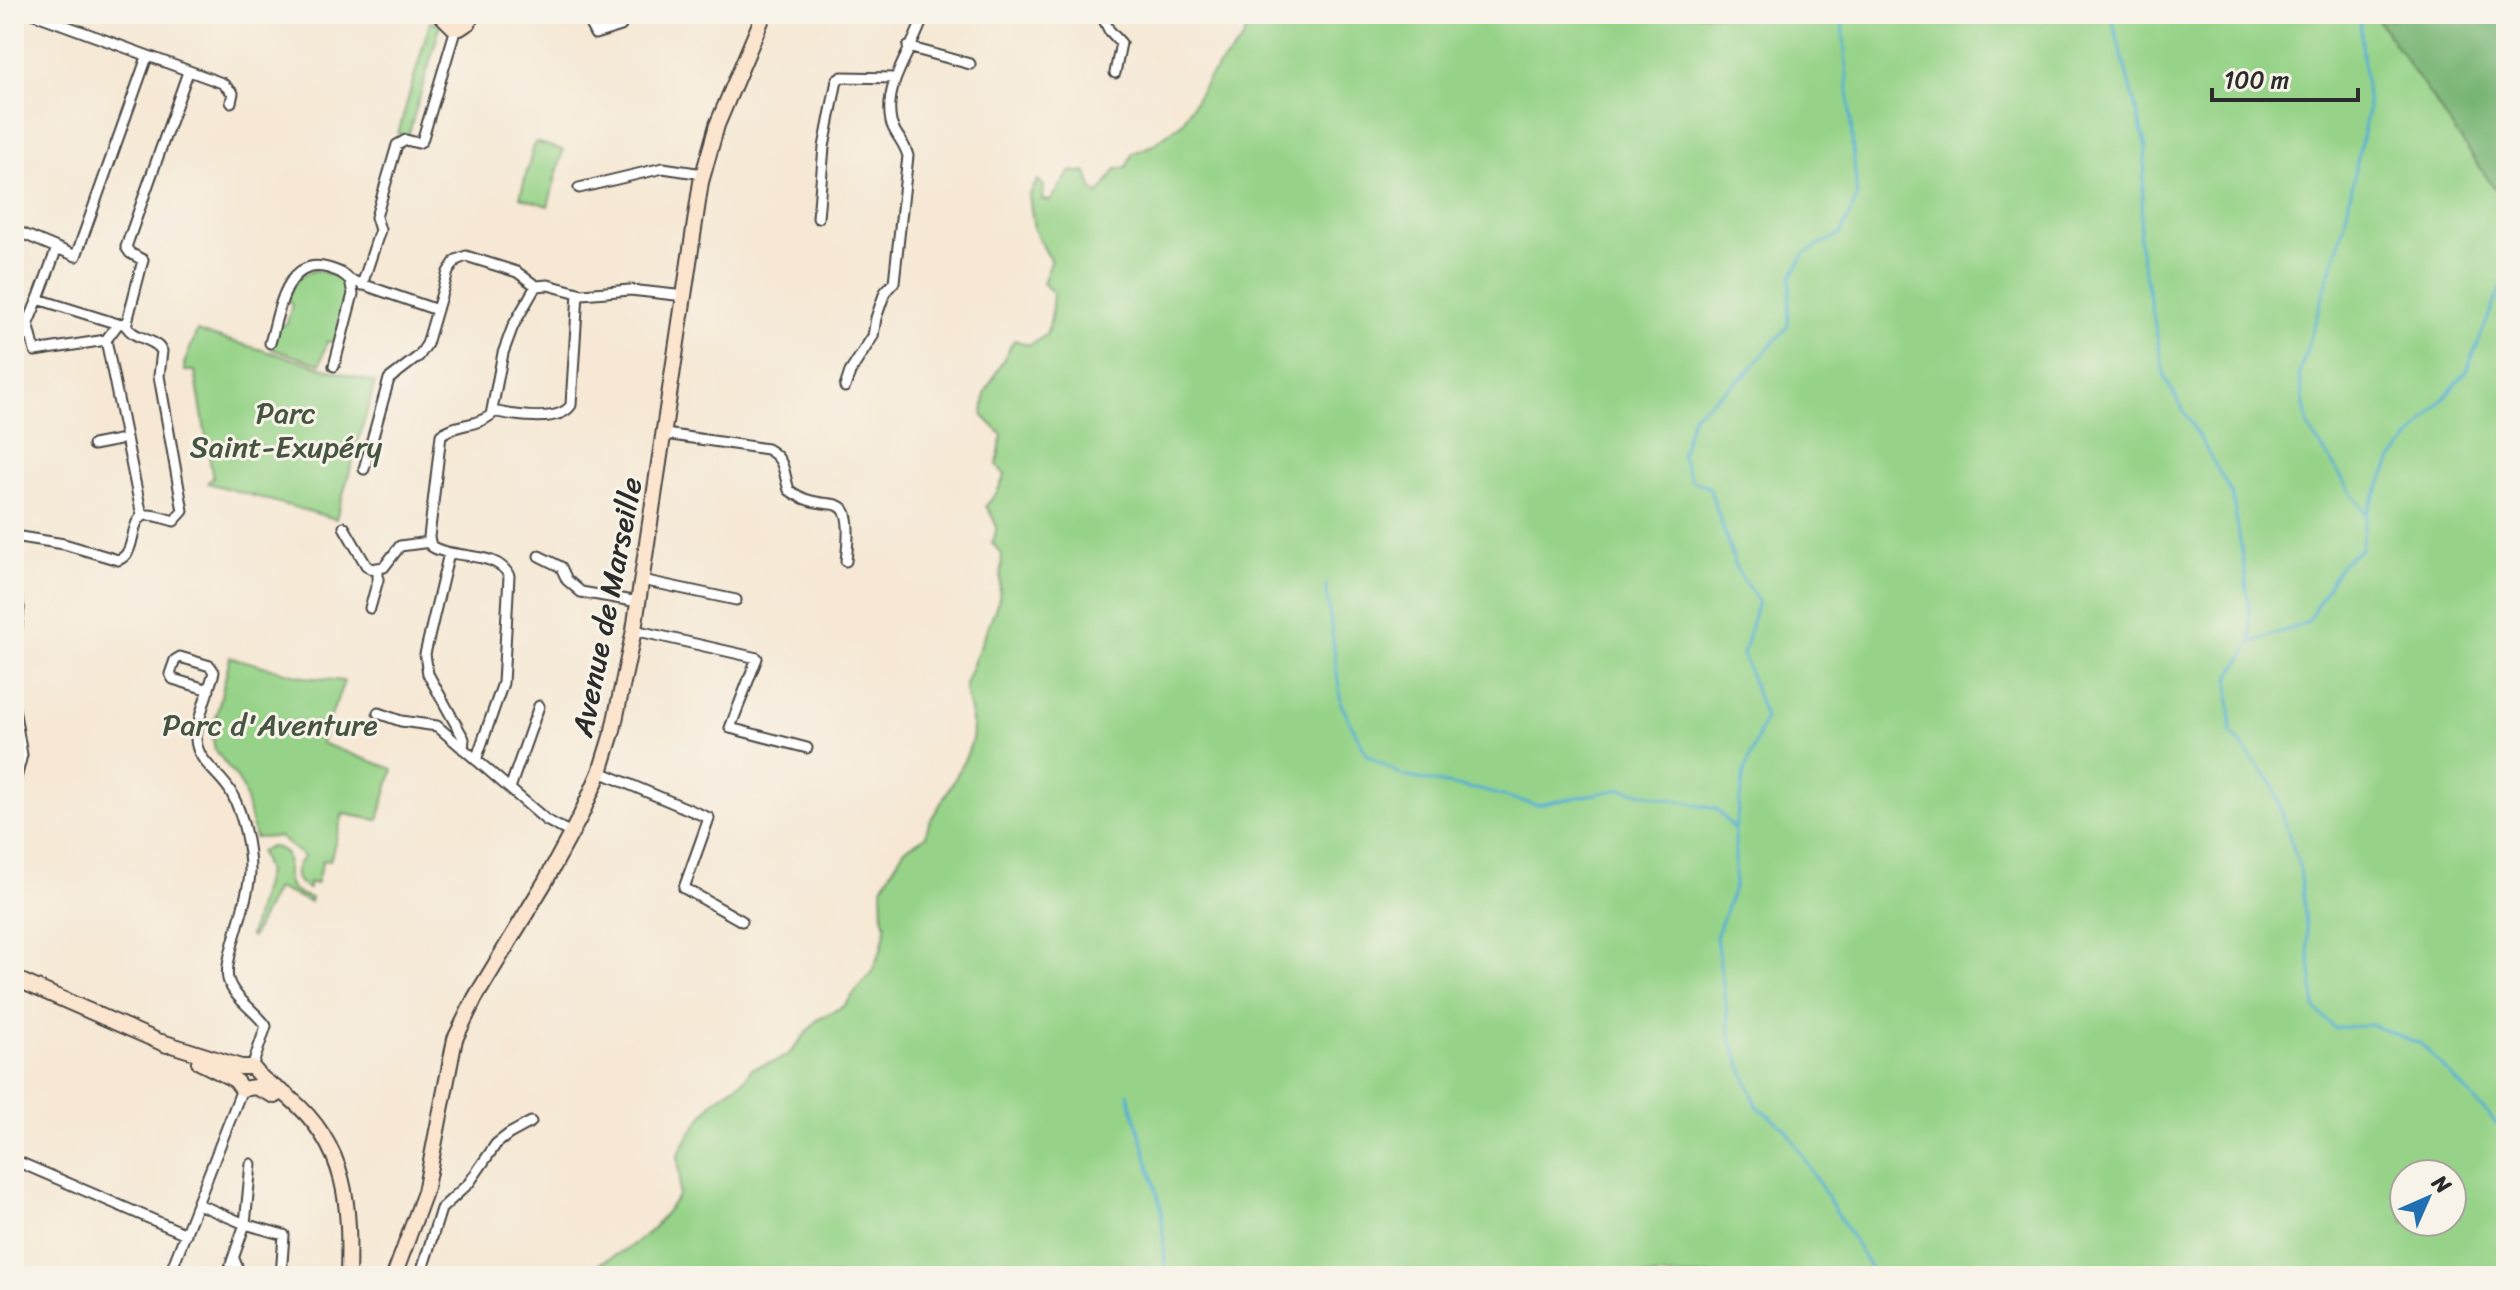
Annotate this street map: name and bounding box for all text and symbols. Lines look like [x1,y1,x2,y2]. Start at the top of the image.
scale bar [2212,52,2358,102]
text: 100 m [2224,59,2289,101]
park label: Parc Saint-Exupéry [190,386,383,474]
street label: Avenue de Marseille [555,473,659,742]
park label: Parc d'Aventure [162,698,378,752]
north arrow [2388,1158,2468,1238]
text: N [2422,1164,2461,1204]

